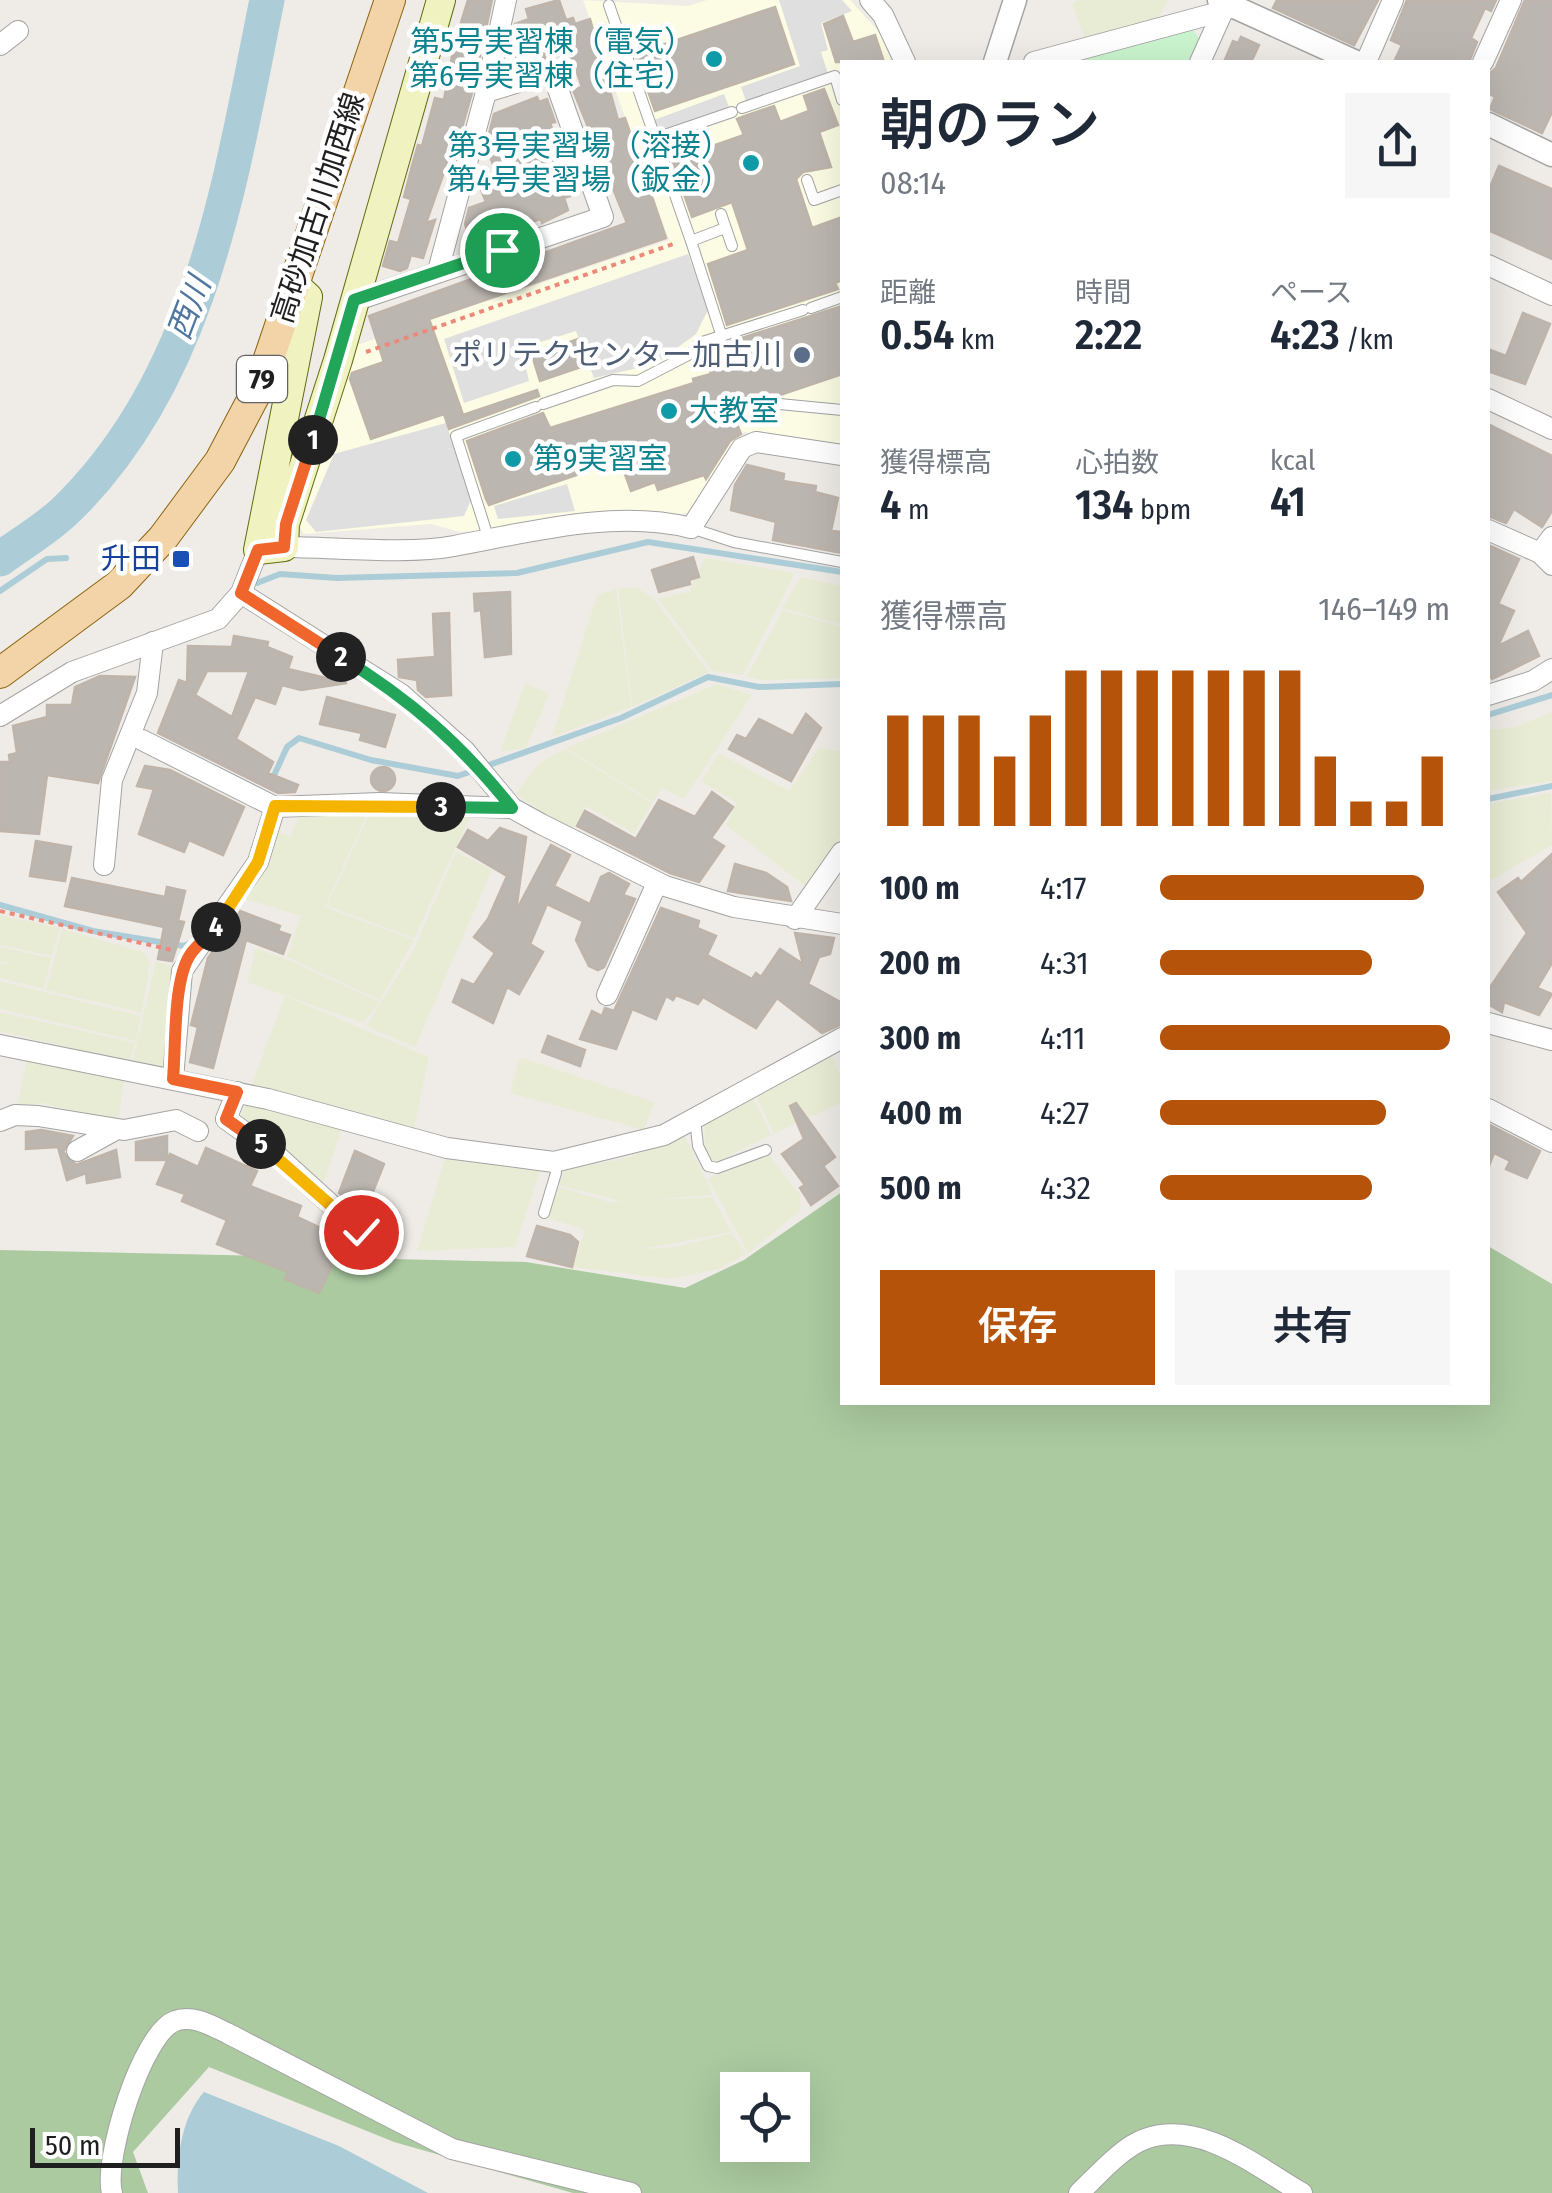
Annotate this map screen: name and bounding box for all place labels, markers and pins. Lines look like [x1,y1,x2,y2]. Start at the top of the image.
place label: 第5号実習棟（電気） 第6号実習棟（住宅） [409,24,694,94]
marker: 第5号実習棟（電気） 第6号実習棟（住宅） [703,48,725,70]
place label: 第3号実習場（溶接） 第4号実習場（鈑金） [446,128,731,198]
marker: 第3号実習場（溶接） 第4号実習場（鈑金） [740,152,762,174]
pin [460,208,545,293]
place label: ポリテクセンター加古川 [452,337,782,373]
marker: ポリテクセンター加古川 [791,344,813,366]
place label: 大教室 [689,393,779,429]
marker: 大教室 [658,400,680,422]
pin: 1 [288,415,338,465]
place label: 第9実習室 [533,441,668,477]
marker: 第9実習室 [502,448,524,470]
place label: 升田 [101,541,161,577]
marker: 升田 [170,548,192,570]
pin: 2 [316,632,366,682]
pin: 3 [416,782,466,832]
pin: 4 [191,902,241,952]
pin: 5 [236,1119,286,1169]
pin [319,1190,404,1275]

